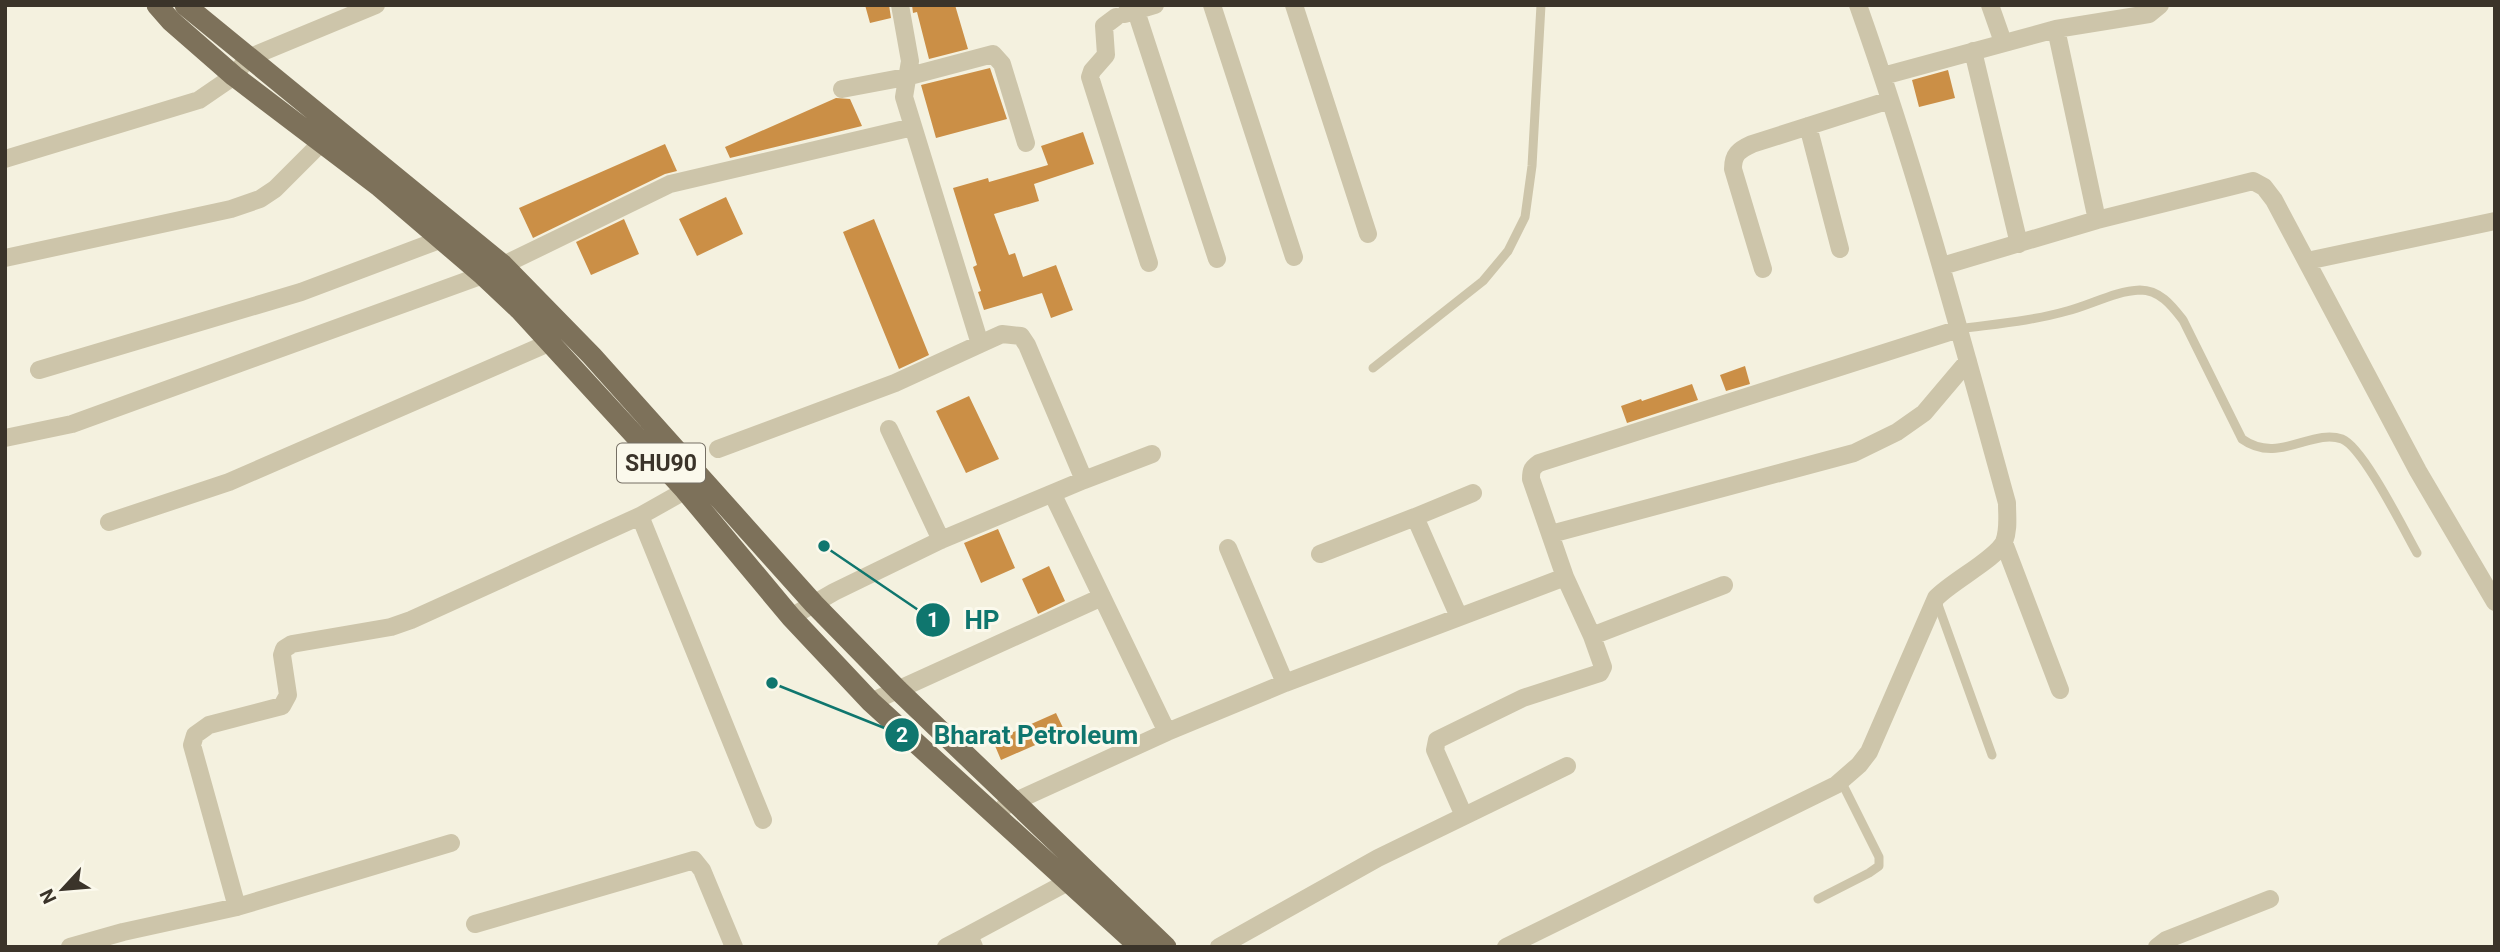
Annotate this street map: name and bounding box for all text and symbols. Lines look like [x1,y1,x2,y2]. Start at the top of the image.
road number: SHU90 [617,444,705,482]
callout: HP [916,597,1014,644]
text: HP [964,605,1000,635]
text: 1 [927,608,939,632]
callout: Bharat Petroleum [885,712,1152,759]
text: Bharat Petroleum [934,720,1138,750]
text: 2 [896,723,908,747]
north arrow [28,854,98,924]
text: N [35,885,61,907]

